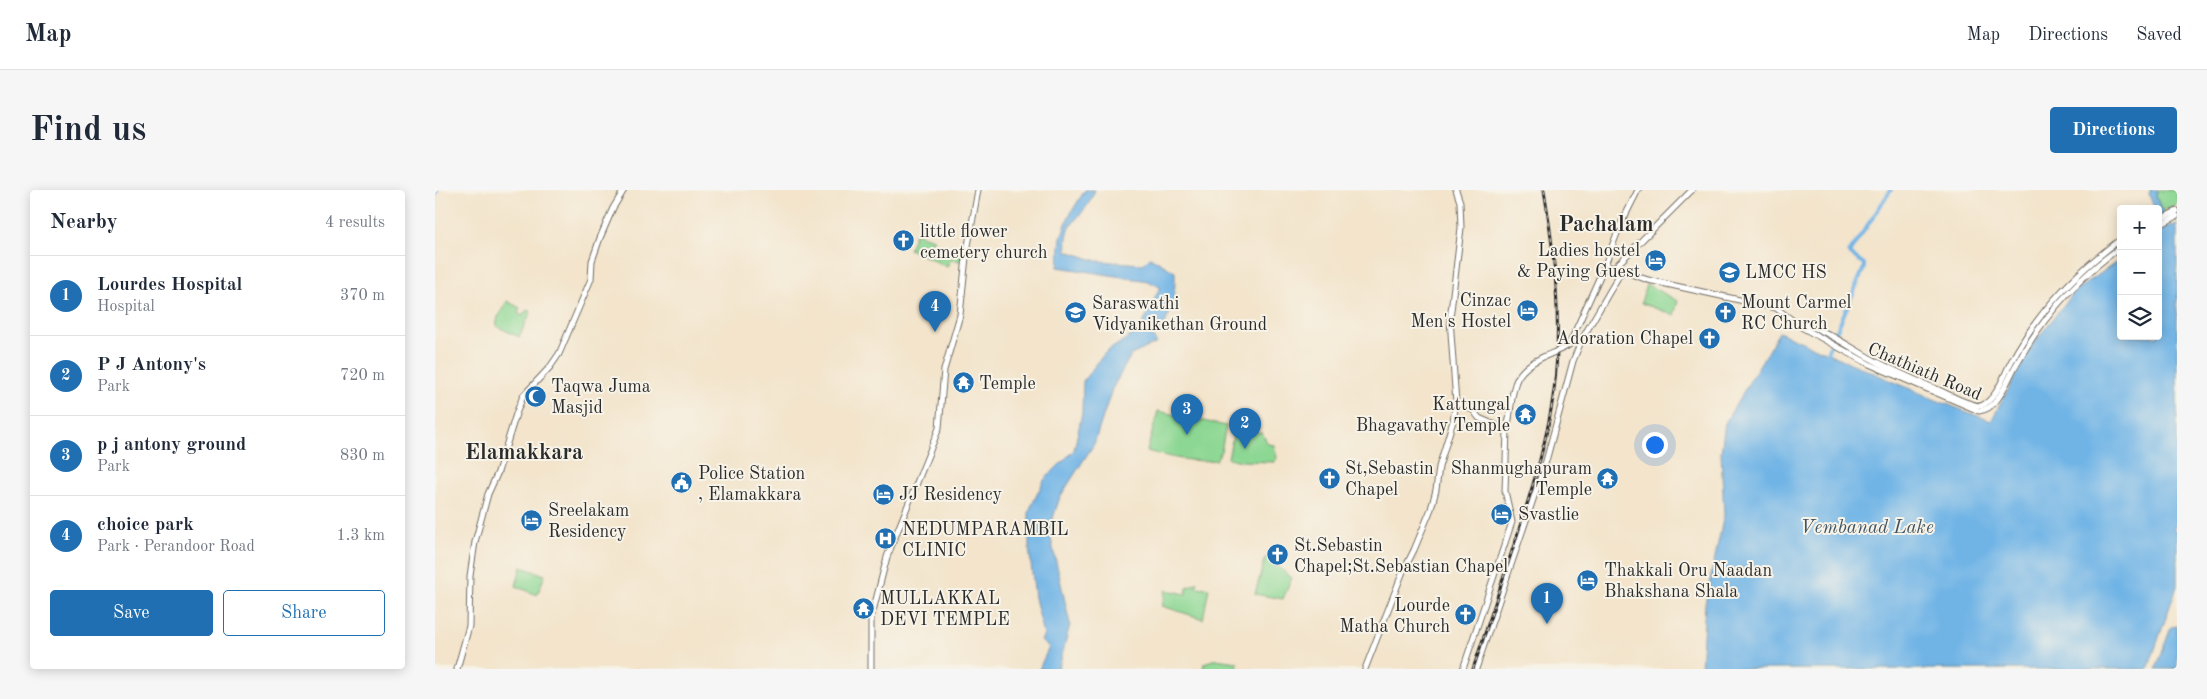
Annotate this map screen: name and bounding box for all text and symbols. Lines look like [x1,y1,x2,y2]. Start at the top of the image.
text: Map [25,23,72,47]
text: Map [1967,26,2000,44]
text: Directions [2028,26,2108,44]
text: Saved [2136,26,2182,44]
button: Directions [2050,107,2177,153]
text: Find us [30,113,146,148]
map controls [2117,205,2162,340]
button: + [2117,205,2162,250]
text: Nearby [50,212,118,233]
district label: Pachalam [1559,214,1654,236]
text: 4 results [325,215,385,231]
place label: little flower cemetery church [920,223,1048,262]
church icon: little flower cemetery church [892,229,916,253]
place label: Ladies hostel & Paying Guest [1517,242,1640,281]
hotel icon: Ladies hostel & Paying Guest [1644,248,1668,272]
button: − [2117,250,2162,295]
school or university icon: LMCC HS [1717,260,1741,284]
place label: LMCC HS [1745,264,1827,282]
text: Lourdes Hospital [97,276,242,295]
text: 1 [61,288,71,304]
text: 370 m [340,288,385,304]
pin: 4 [919,291,951,332]
place label: Cinzac Men's Hostel [1410,292,1511,331]
place label: Mount Carmel RC Church [1741,294,1852,333]
place label: Saraswathi Vidyanikethan Ground [1092,295,1267,334]
button: layers [2117,295,2162,340]
hotel icon: Cinzac Men's Hostel [1515,298,1539,322]
text: Hospital [97,299,155,315]
church icon: Mount Carmel RC Church [1713,300,1737,324]
school or university icon: Saraswathi Vidyanikethan Ground [1064,301,1088,325]
church icon: Adoration Chapel [1697,326,1721,350]
place label: Adoration Chapel [1557,330,1693,348]
street label: Chathiath Road [1865,340,1984,404]
text: P J Antony's [97,356,206,375]
text: 2 [61,368,71,384]
text: 720 m [340,368,385,384]
temple icon: Temple [951,371,975,395]
place label: Temple [979,375,1036,393]
place label: Taqwa Juma Masjid [551,378,651,417]
text: Park [97,379,130,395]
mosque icon: Taqwa Juma Masjid [523,384,547,408]
pin: 3 [1171,394,1203,435]
place label: Kattungal Bhagavathy Temple [1356,396,1510,435]
temple icon: Kattungal Bhagavathy Temple [1514,402,1538,426]
pin: 2 [1229,408,1261,449]
your location [1642,432,1668,458]
text: p j antony ground [97,436,246,455]
district label: Elamakkara [465,442,583,464]
text: 3 [61,448,71,464]
text: 830 m [340,448,385,464]
text: Park [97,459,130,475]
place label: St,Sebastin Chapel [1345,460,1434,499]
place label: Shanmughapuram Temple [1451,460,1592,499]
place label: Police Station , Elamakkara [698,465,806,504]
church icon: St,Sebastin Chapel [1317,466,1341,490]
temple icon: Shanmughapuram Temple [1596,466,1620,490]
public building icon: Police Station , Elamakkara [670,471,694,495]
hotel icon: JJ Residency [871,482,895,506]
place label: JJ Residency [899,486,1003,504]
place label: Sreelakam Residency [548,502,629,541]
hotel icon: Svastlie [1490,502,1514,526]
place label: Svastlie [1518,506,1579,524]
hotel icon: Sreelakam Residency [520,508,544,532]
text: choice park [97,516,194,535]
water label: Vembanad Lake [1800,519,1934,538]
place label: NEDUMPARAMBIL CLINIC [902,521,1069,560]
hospital icon: NEDUMPARAMBIL CLINIC [874,527,898,551]
text: 4 [61,528,71,544]
text: 1.3 km [336,528,385,544]
place label: St.Sebastin Chapel;St.Sebastian Chapel [1294,537,1508,576]
text: Park · Perandoor Road [97,539,255,555]
church icon: St.Sebastin Chapel;St.Sebastian Chapel [1266,543,1290,567]
place label: Thakkali Oru Naadan Bhakshana Shala [1604,562,1772,601]
hotel icon: Thakkali Oru Naadan Bhakshana Shala [1576,568,1600,592]
pin: 1 [1531,583,1563,624]
button: Save [50,590,213,636]
button: Share [223,590,385,636]
place label: MULLAKKAL DEVI TEMPLE [880,590,1010,629]
temple icon: MULLAKKAL DEVI TEMPLE [852,596,876,620]
place label: Lourde Matha Church [1340,597,1450,636]
church icon: Lourde Matha Church [1454,603,1478,627]

